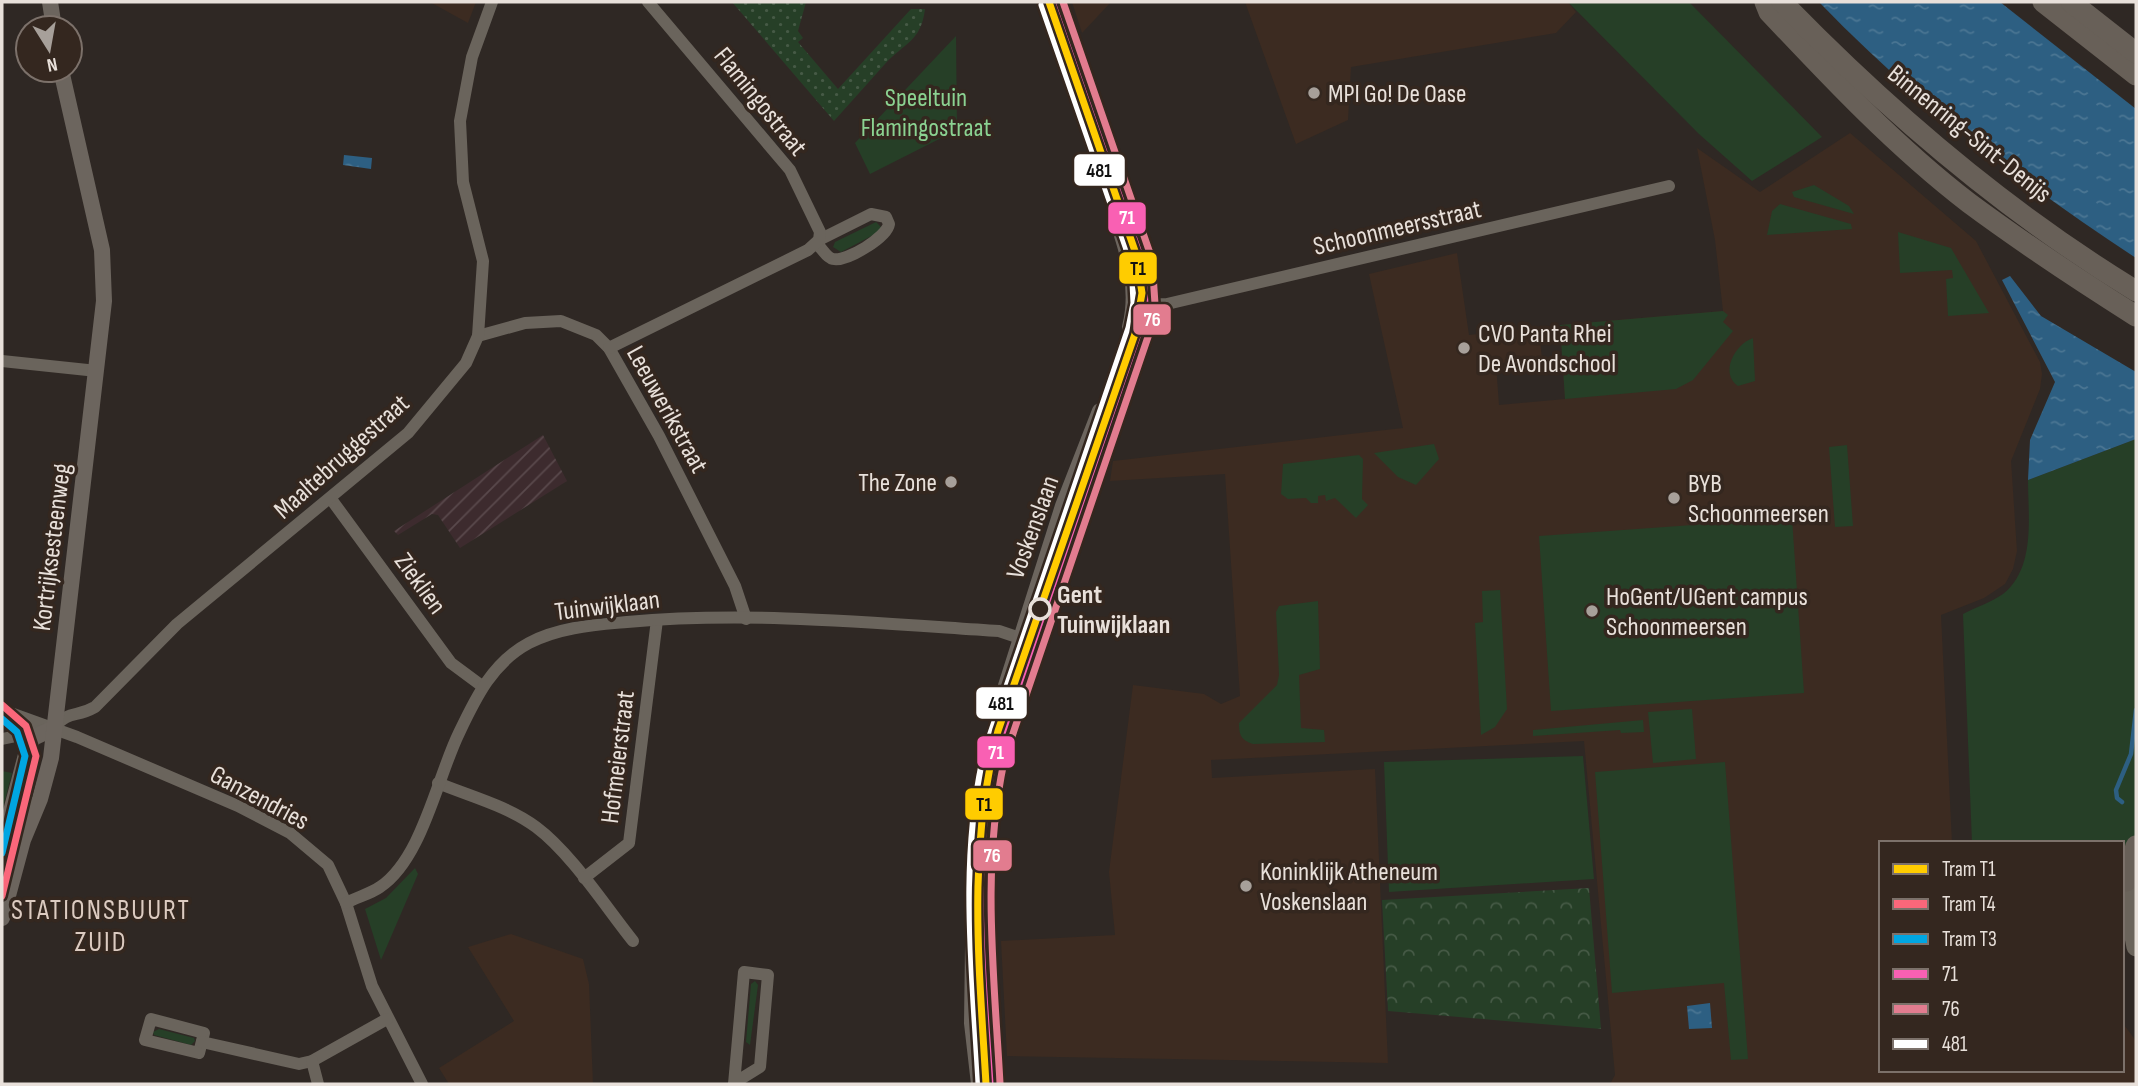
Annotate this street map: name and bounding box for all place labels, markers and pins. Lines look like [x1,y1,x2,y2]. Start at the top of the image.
place label: MPI Go! De Oase [1328,79,1466,110]
marker: MPI Go! De Oase [1306,85,1322,101]
place label: CVO Panta Rhei De Avondschool [1478,319,1616,380]
marker: CVO Panta Rhei De Avondschool [1456,340,1472,356]
place label: The Zone [858,468,937,499]
place label: BYB Schoonmeersen [1688,469,1829,530]
marker: The Zone [943,474,959,490]
marker: BYB Schoonmeersen [1666,490,1682,506]
place label: Gent Tuinwijklaan [1057,580,1170,641]
place label: HoGent/UGent campus Schoonmeersen [1606,582,1808,643]
marker: Gent Tuinwijklaan [1029,598,1051,620]
marker: HoGent/UGent campus Schoonmeersen [1584,603,1600,619]
place label: Koninklijk Atheneum Voskenslaan [1260,857,1438,918]
marker: Koninklijk Atheneum Voskenslaan [1238,878,1254,894]

